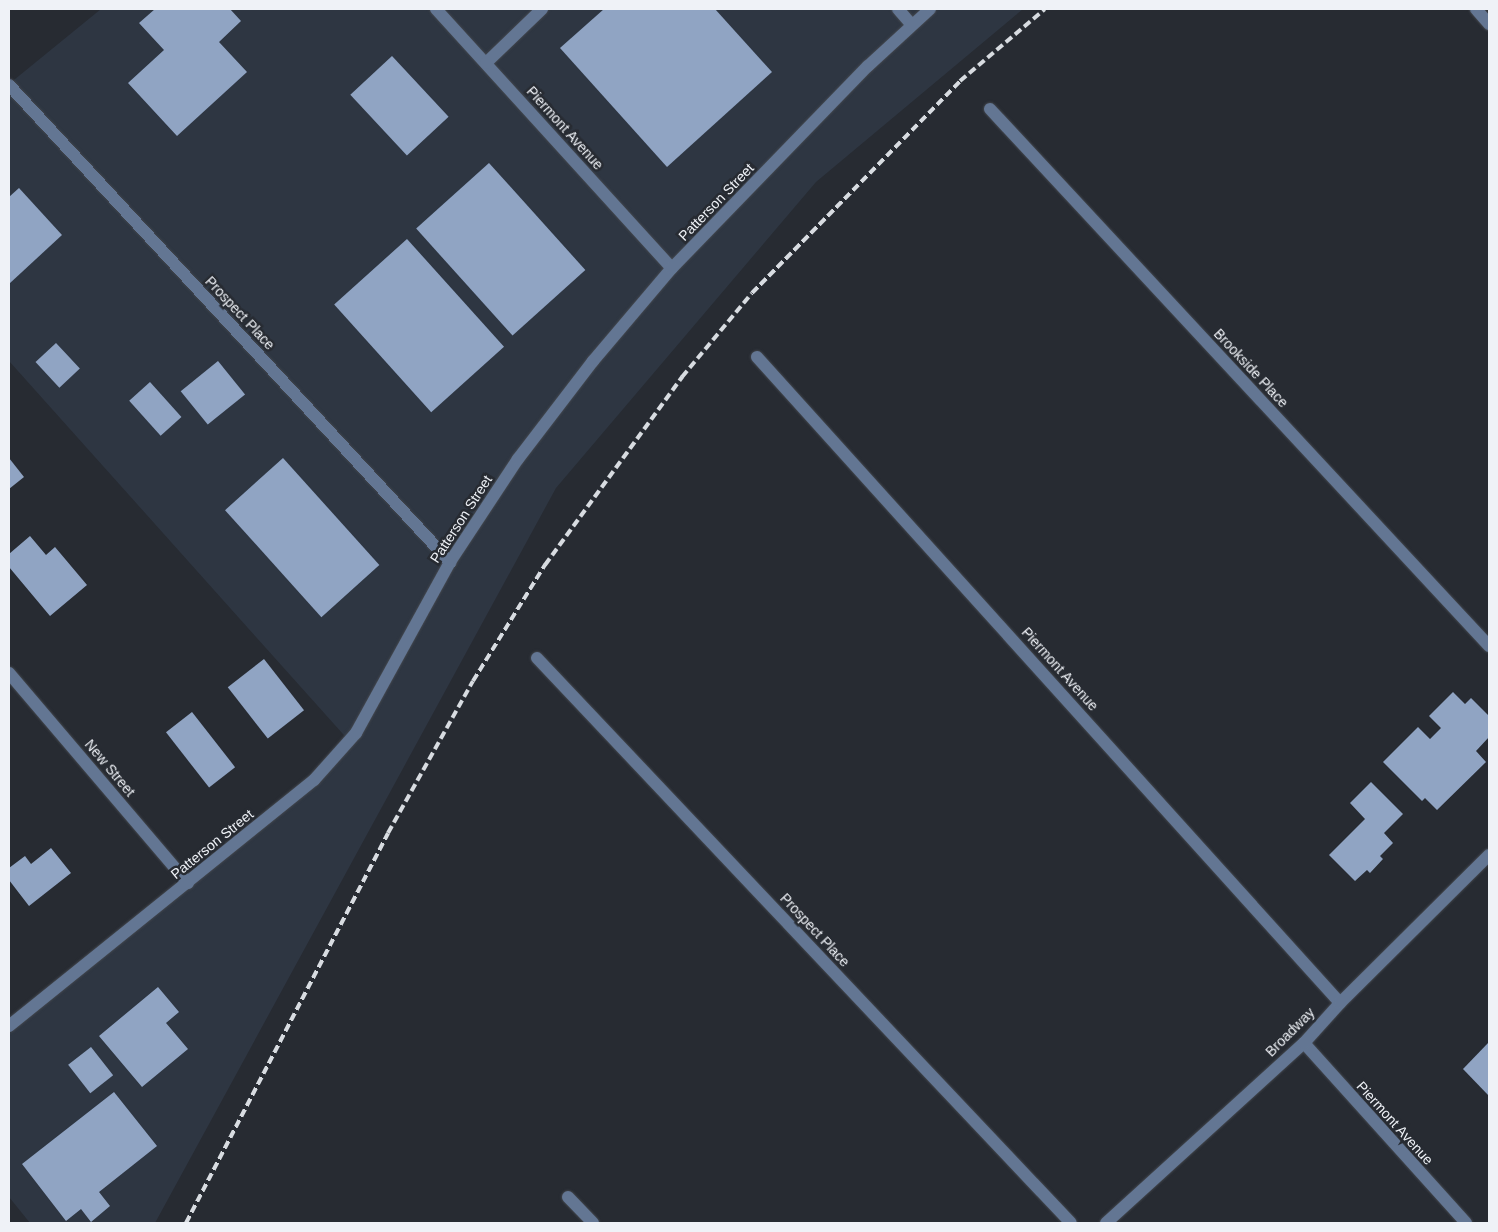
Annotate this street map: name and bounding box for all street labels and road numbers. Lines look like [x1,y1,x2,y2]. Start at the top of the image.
street label: Piermont Avenue [523,83,607,173]
street label: Patterson Street [675,160,757,244]
street label: Prospect Place [202,273,278,353]
street label: Brookside Place [1210,325,1292,411]
street label: Patterson Street [426,472,496,566]
street label: Piermont Avenue [1018,624,1102,714]
street label: New Street [81,736,139,800]
street label: Patterson Street [167,806,257,882]
street label: Prospect Place [777,890,853,970]
street label: Broadway [1262,1004,1318,1060]
street label: Piermont Avenue [1353,1078,1437,1168]

